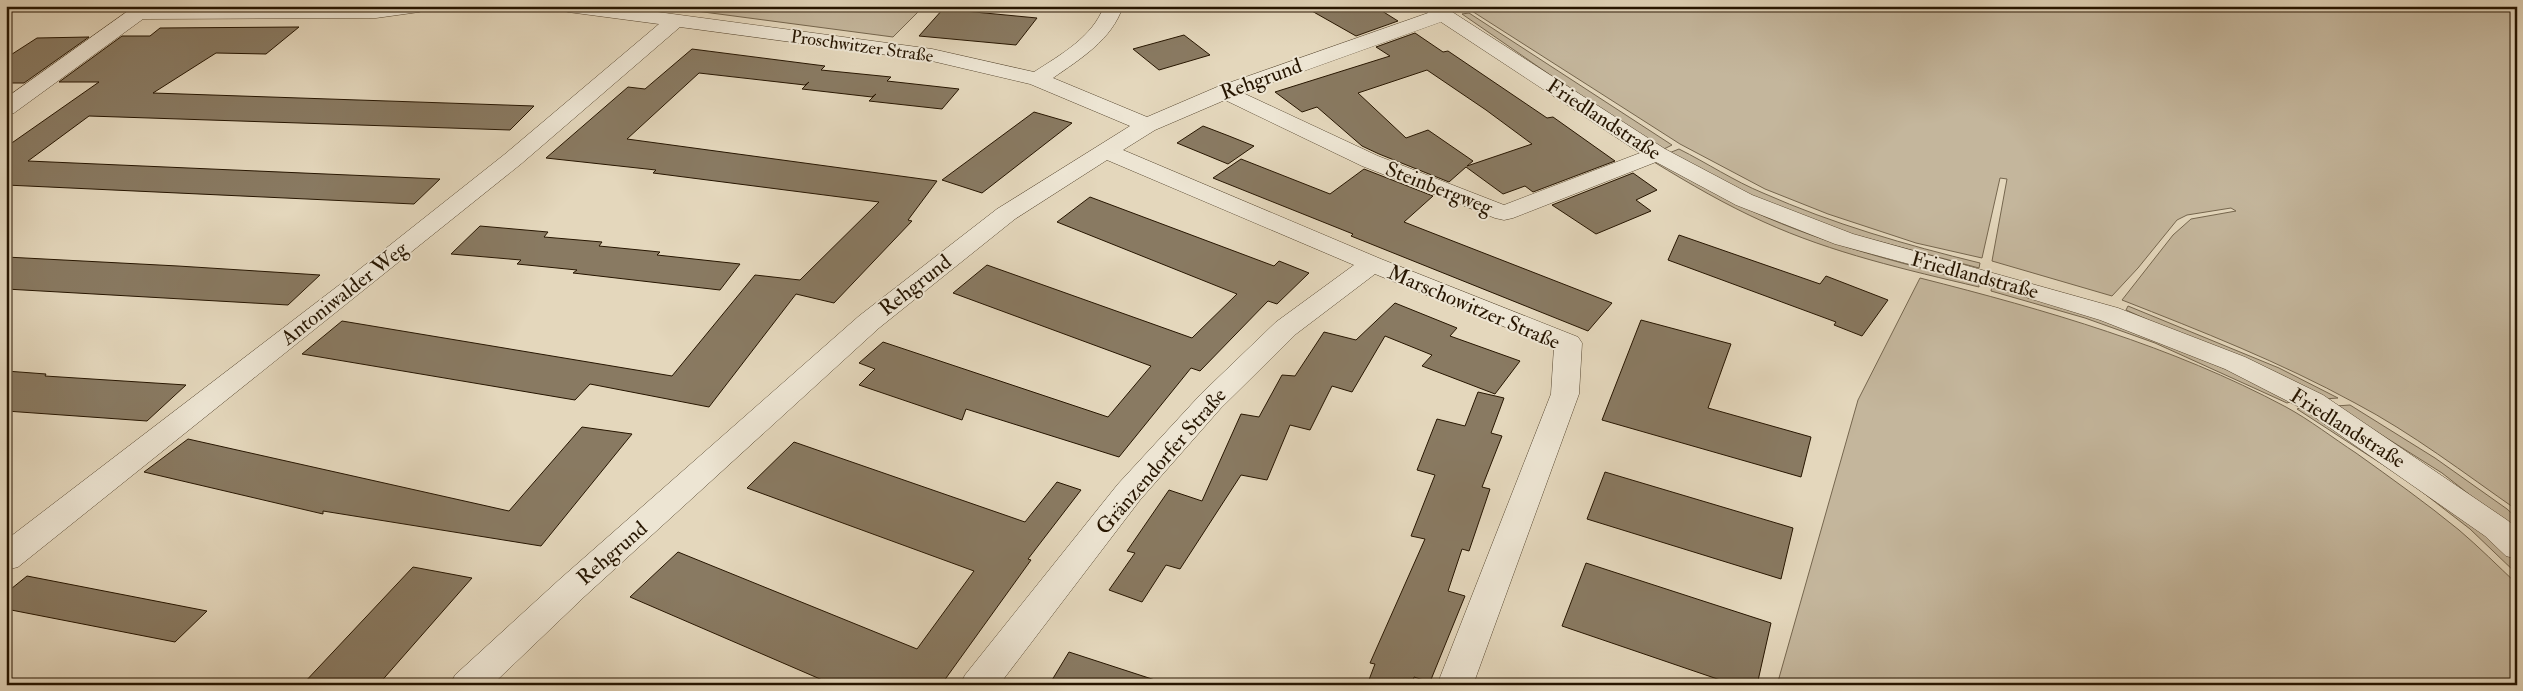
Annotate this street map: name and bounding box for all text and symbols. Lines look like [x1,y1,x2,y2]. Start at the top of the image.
street label: Proschwitzer Straße [789,25,935,68]
street label: Rehgrund [1217,52,1306,107]
street label: Friedlandstraße [1542,72,1666,166]
street label: Steinbergweg [1381,156,1497,221]
street label: Antoniwalder Weg [275,235,414,352]
street label: Friedlandstraße [1908,246,2042,306]
street label: Rehgrund [874,248,958,322]
street label: Marschowitzer Straße [1383,259,1564,356]
street label: Gränzendorfer Straße [1090,382,1233,540]
street label: Friedlandstraße [2285,382,2411,475]
street label: Rehgrund [571,515,654,591]

